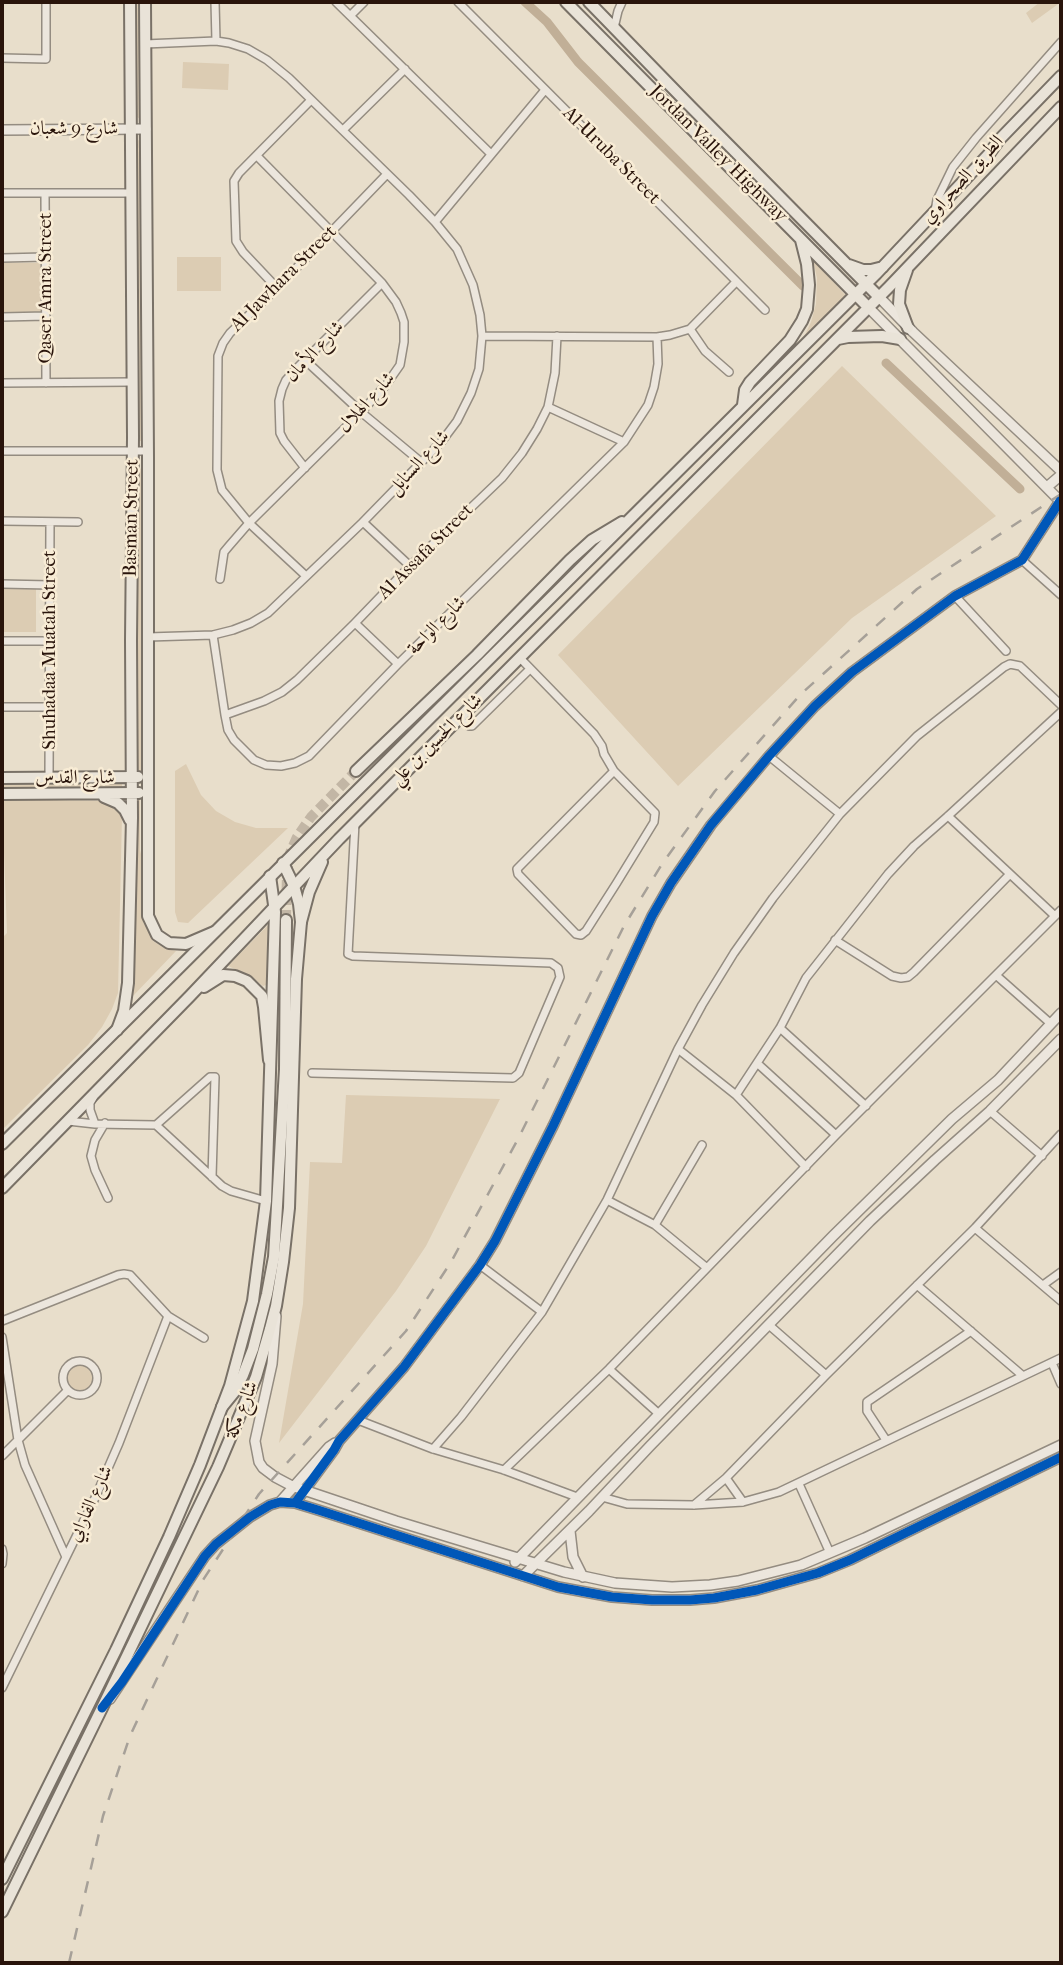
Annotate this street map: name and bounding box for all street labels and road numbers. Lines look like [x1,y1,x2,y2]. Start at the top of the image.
street label: Jordan Valley Highway [644,80,792,228]
street label: Al-Uruba Street [557,102,665,210]
street label: شارع 9 شعبان [30,118,118,140]
street label: الطريق الصحراوي [917,131,1009,229]
street label: Qaser Amra Street [35,212,57,364]
street label: Al Jawhara Street [226,221,342,337]
street label: شارع الأمان [281,316,349,388]
street label: شارع الهلال [334,368,400,438]
street label: شارع السنايل [383,426,455,500]
street label: Basman Street [120,459,144,577]
street label: Al Assafa Street [373,499,479,605]
street label: Shuhadaa Muatah Street [39,550,61,750]
street label: شارع الواحة [403,592,471,660]
street label: شارع الحسين بن علي [386,689,488,791]
street label: شارع القدس [35,767,115,789]
street label: شارع مكة [220,1378,264,1442]
street label: شارع الفارابي [63,1462,119,1546]

